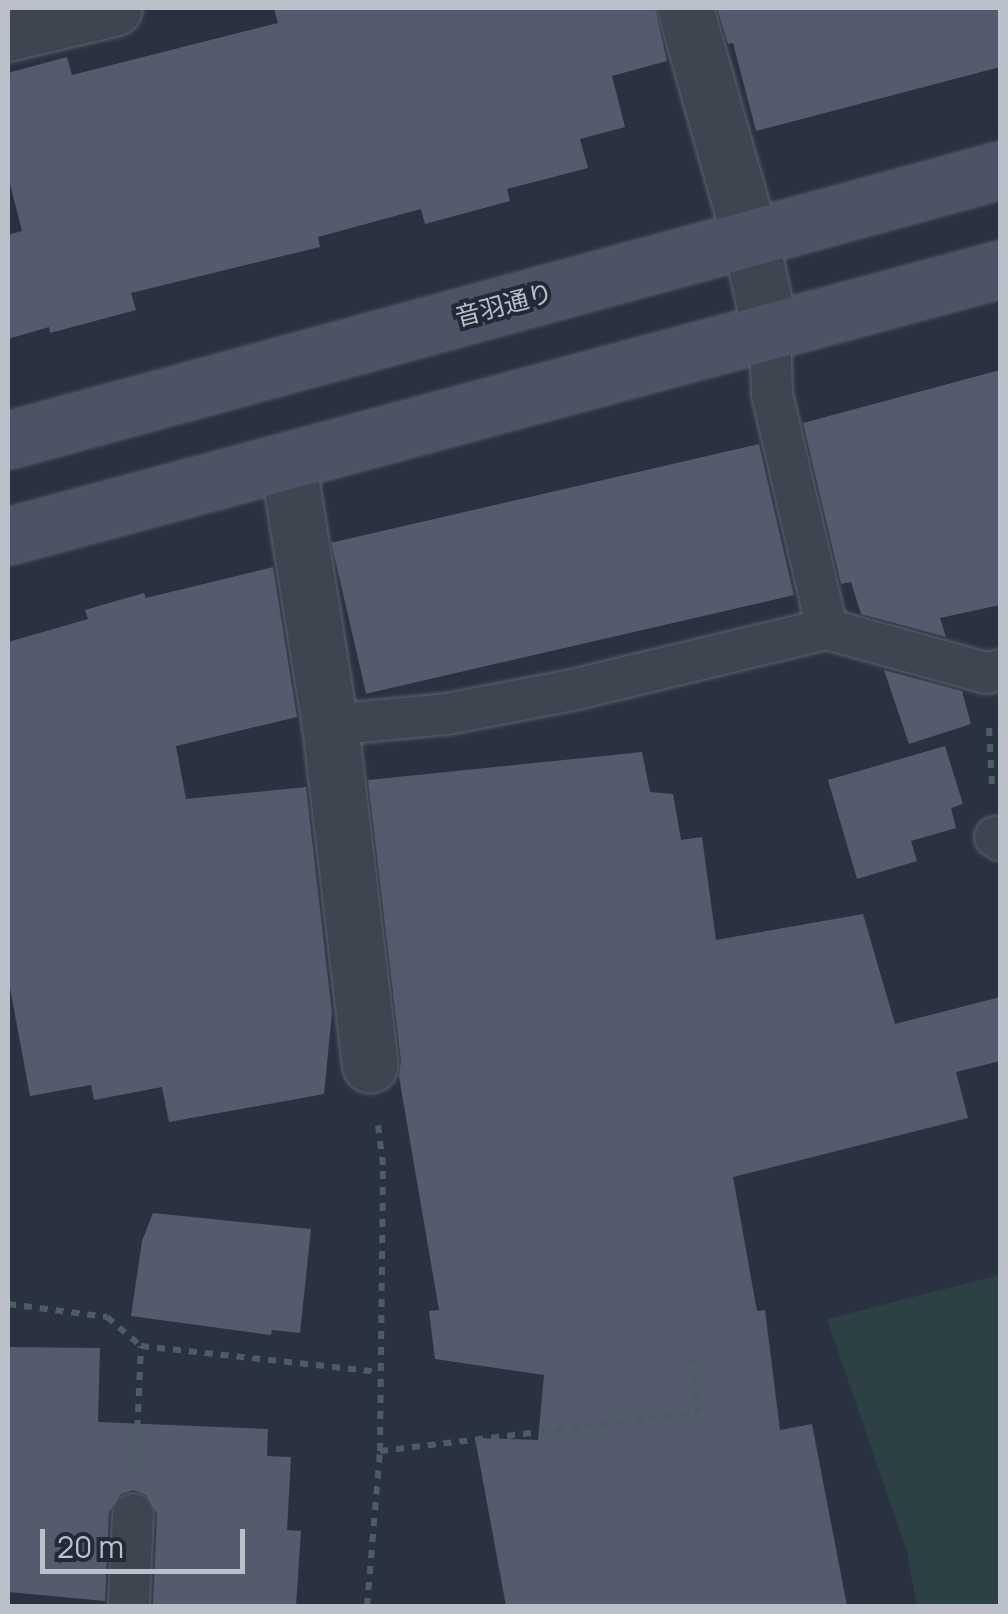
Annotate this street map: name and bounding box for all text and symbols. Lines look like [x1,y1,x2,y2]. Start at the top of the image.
street label: 音羽通り [452,278,556,332]
scale bar [45,1509,250,1571]
text: 20 m [57,1526,124,1567]

